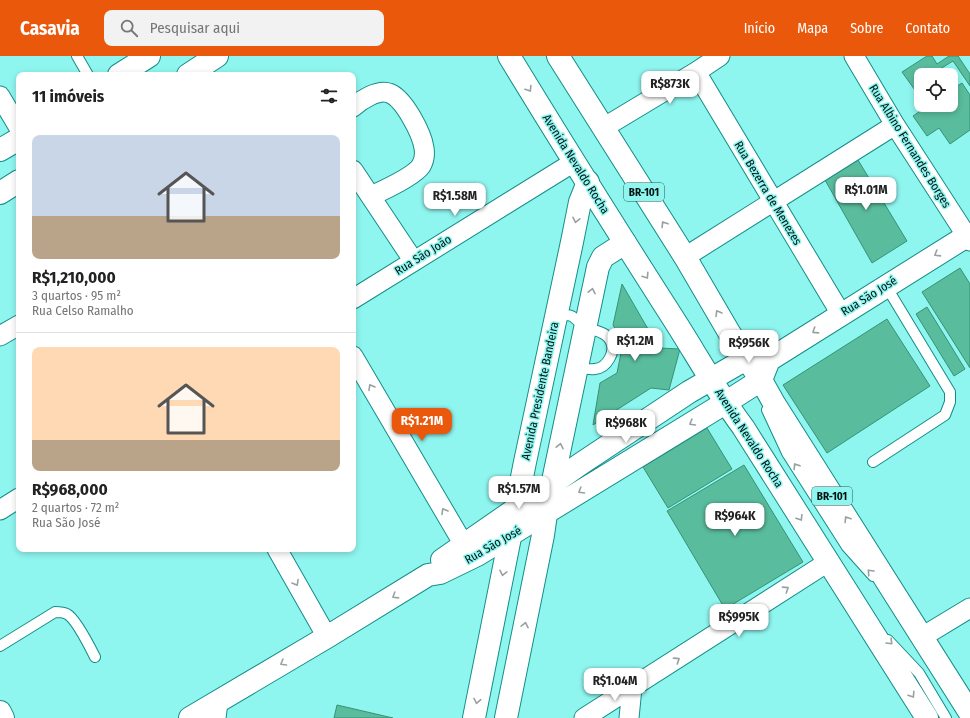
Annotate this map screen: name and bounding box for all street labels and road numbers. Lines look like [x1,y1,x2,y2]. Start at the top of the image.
street label: Rua Albino Fernandes Borges [866,82,954,210]
street label: Avenida Nevaldo Rocha [540,112,612,216]
street label: Rua Bezerra de Menezes [731,139,805,247]
road number: BR-101 [624,183,664,201]
street label: Rua São João [392,232,454,278]
street label: Rua São José [839,273,900,319]
street label: Avenida Presidente Bandeira [518,320,562,461]
street label: Avenida Nevaldo Rocha [712,386,786,490]
road number: BR-101 [812,487,852,505]
street label: Rua São José [462,523,524,567]

